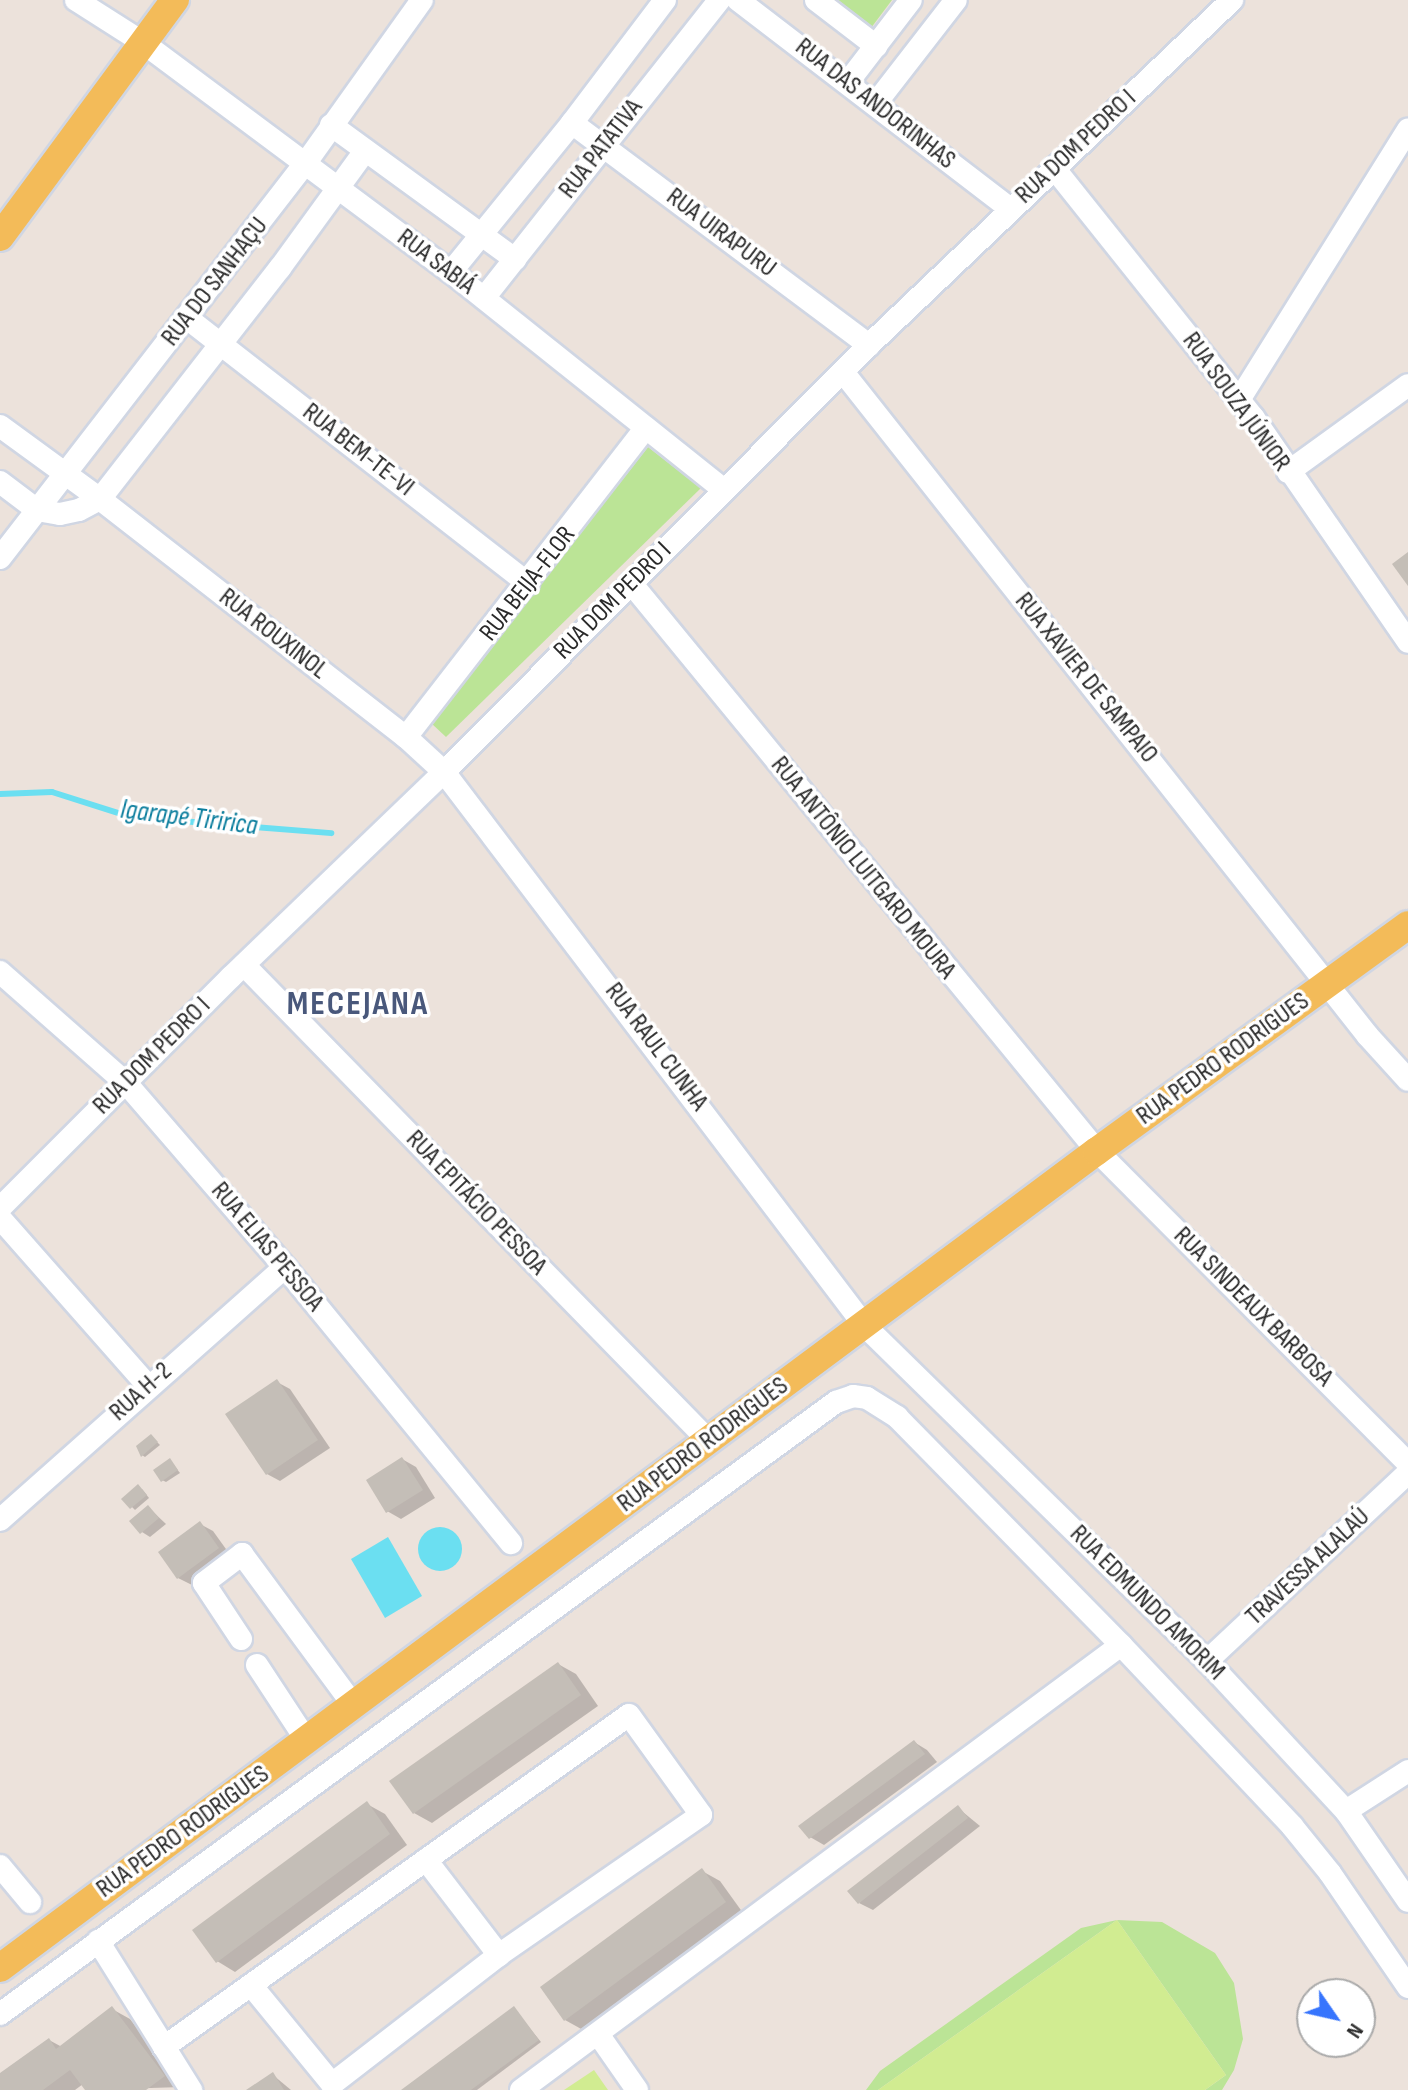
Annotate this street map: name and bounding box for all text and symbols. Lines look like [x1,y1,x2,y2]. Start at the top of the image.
street label: RUA DAS ANDORINHAS [789,32,961,176]
street label: RUA DOM PEDRO I [1009,83,1143,211]
street label: RUA PATATIVA [552,93,650,205]
street label: RUA UIRAPURU [660,182,782,284]
street label: RUA DO SANHAÇU [155,211,275,353]
street label: RUA SABIÁ [391,222,481,302]
street label: RUA SOUZA JÚNIOR [1175,326,1297,478]
street label: RUA BEM-TE-VI [296,397,420,503]
street label: RUA BEIJA-FLOR [474,520,582,648]
street label: RUA DOM PEDRO I [548,536,678,666]
street label: RUA ROUXINOL [212,582,334,686]
street label: RUA XAVIER DE SAMPAIO [1008,587,1164,769]
street label: RUA ANTÔNIO LUITGARD MOURA [764,750,962,986]
water label: Igarapé Tiririca [118,793,260,843]
street label: RUA RAUL CUNHA [598,977,714,1117]
district label: MECEJANA [287,984,429,1024]
street label: RUA PEDRO RODRIGUES [1131,986,1315,1132]
street label: RUA DOM PEDRO I [87,991,217,1121]
street label: RUA EPITÁCIO PESSOA [399,1124,553,1282]
street label: RUA ELIAS PESSOA [204,1176,330,1318]
street label: RUA SINDEAUX BARBOSA [1167,1221,1339,1393]
street label: RUA H-2 [103,1356,179,1428]
street label: RUA PEDRO RODRIGUES [612,1371,794,1519]
street label: TRAVESSA ALALAÚ [1240,1502,1376,1632]
street label: RUA EDMUNDO AMORIM [1063,1519,1231,1687]
street label: RUA PEDRO RODRIGUES [91,1759,275,1905]
north arrow [1296,1978,1376,2058]
text: N [1340,2018,1369,2043]

